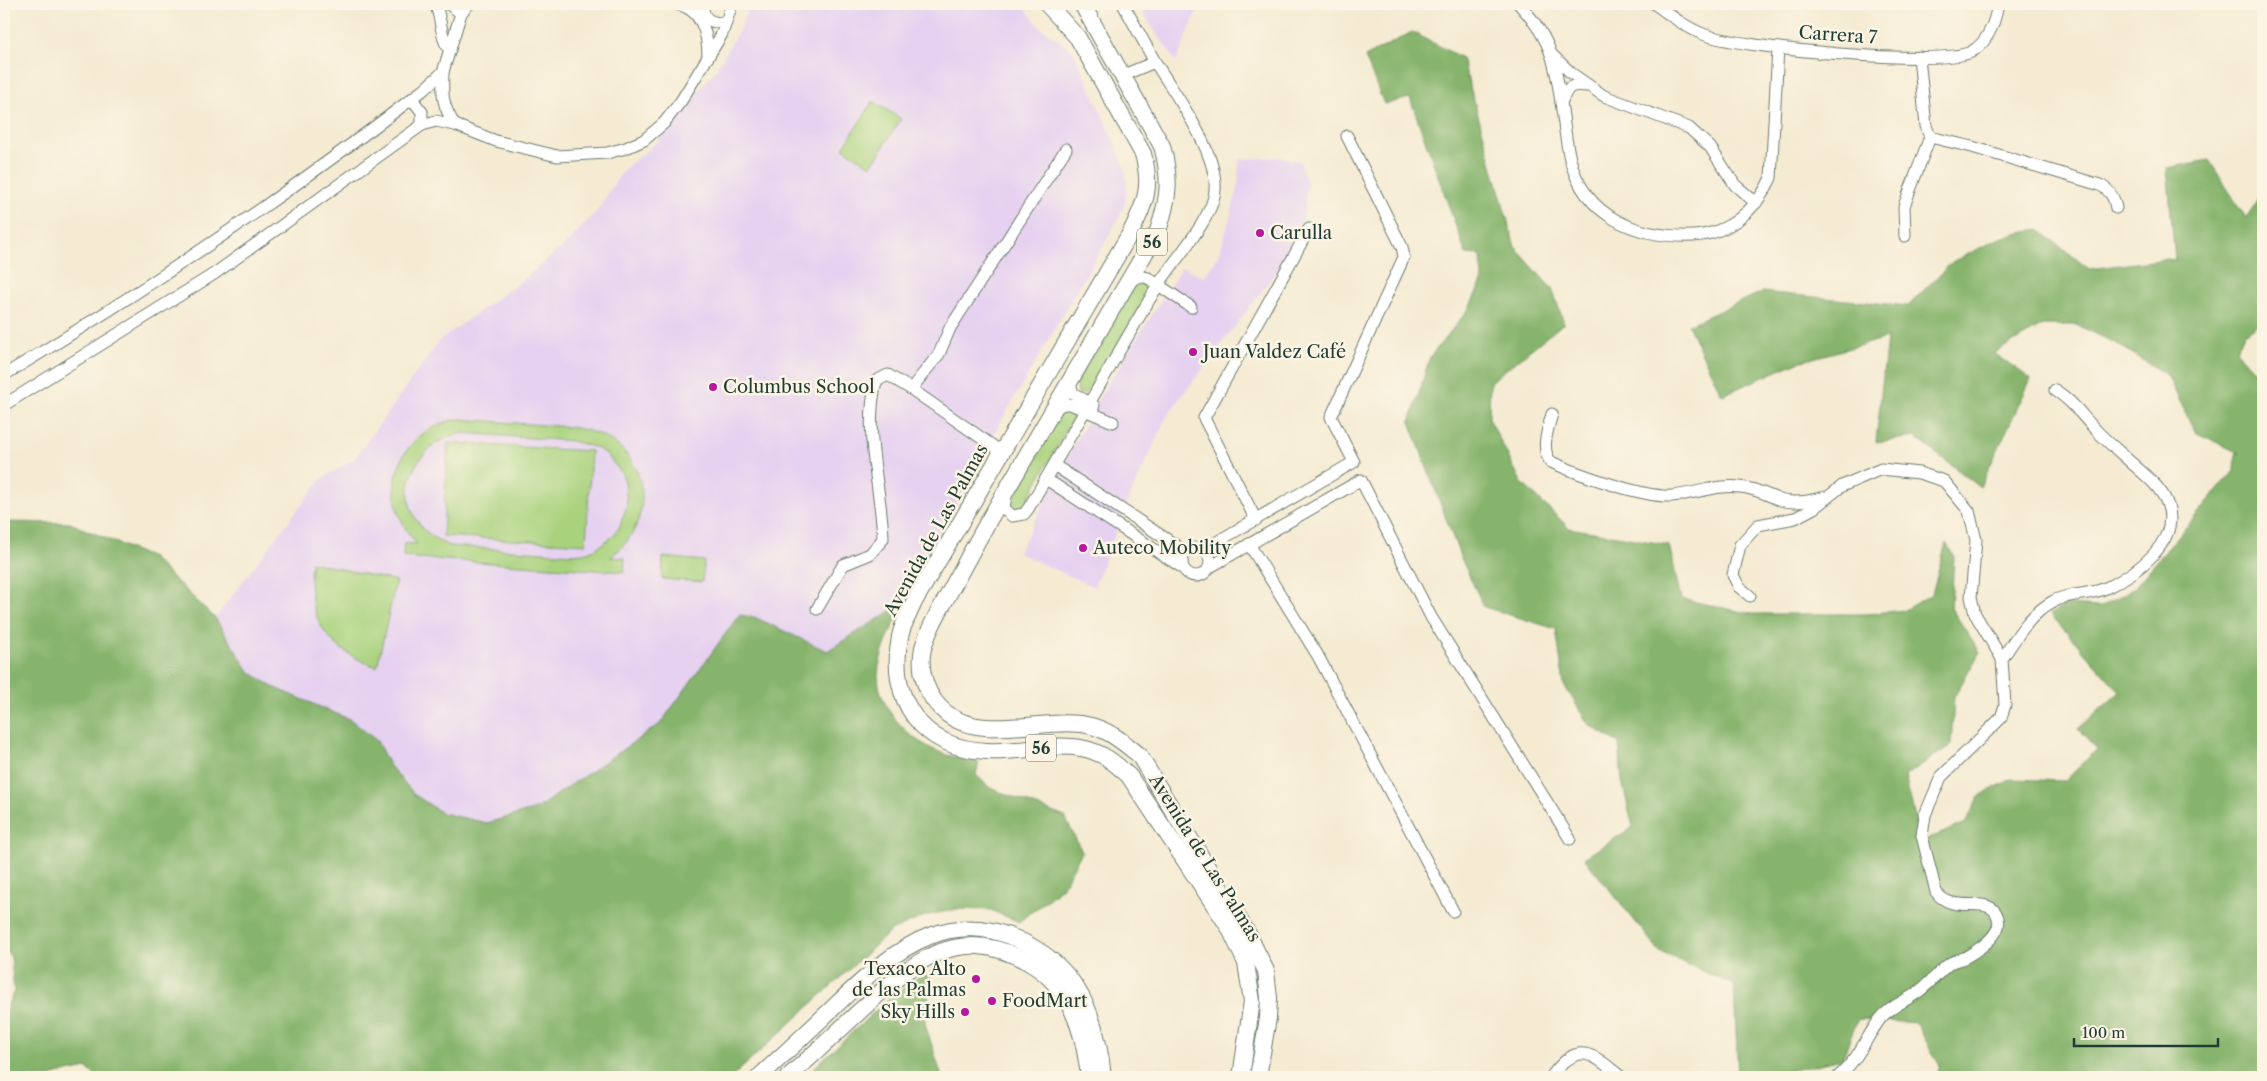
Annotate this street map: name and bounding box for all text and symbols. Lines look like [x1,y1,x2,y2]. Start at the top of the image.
street label: Carrera 7 [1798,21,1878,49]
place label: Carulla [1270,222,1333,244]
marker: Carulla [1254,227,1266,239]
road number: 56 [1137,228,1167,256]
place label: Juan Valdez Café [1200,341,1346,363]
marker: Juan Valdez Café [1187,346,1199,358]
place label: Columbus School [723,376,875,398]
marker: Columbus School [707,381,719,393]
street label: Avenida de Las Palmas [879,440,993,621]
place label: Auteco Mobility [1092,537,1232,559]
marker: Auteco Mobility [1077,542,1089,554]
road number: 56 [1026,734,1056,761]
street label: Avenida de Las Palmas [1144,769,1266,946]
place label: Texaco Alto de las Palmas [852,958,966,1001]
marker: Texaco Alto de las Palmas [970,973,982,985]
place label: FoodMart [1002,990,1088,1012]
marker: FoodMart [986,995,998,1007]
place label: Sky Hills [880,1001,955,1023]
marker: Sky Hills [959,1006,971,1018]
scale bar [2074,1016,2218,1048]
text: 100 m [2082,1023,2125,1042]

